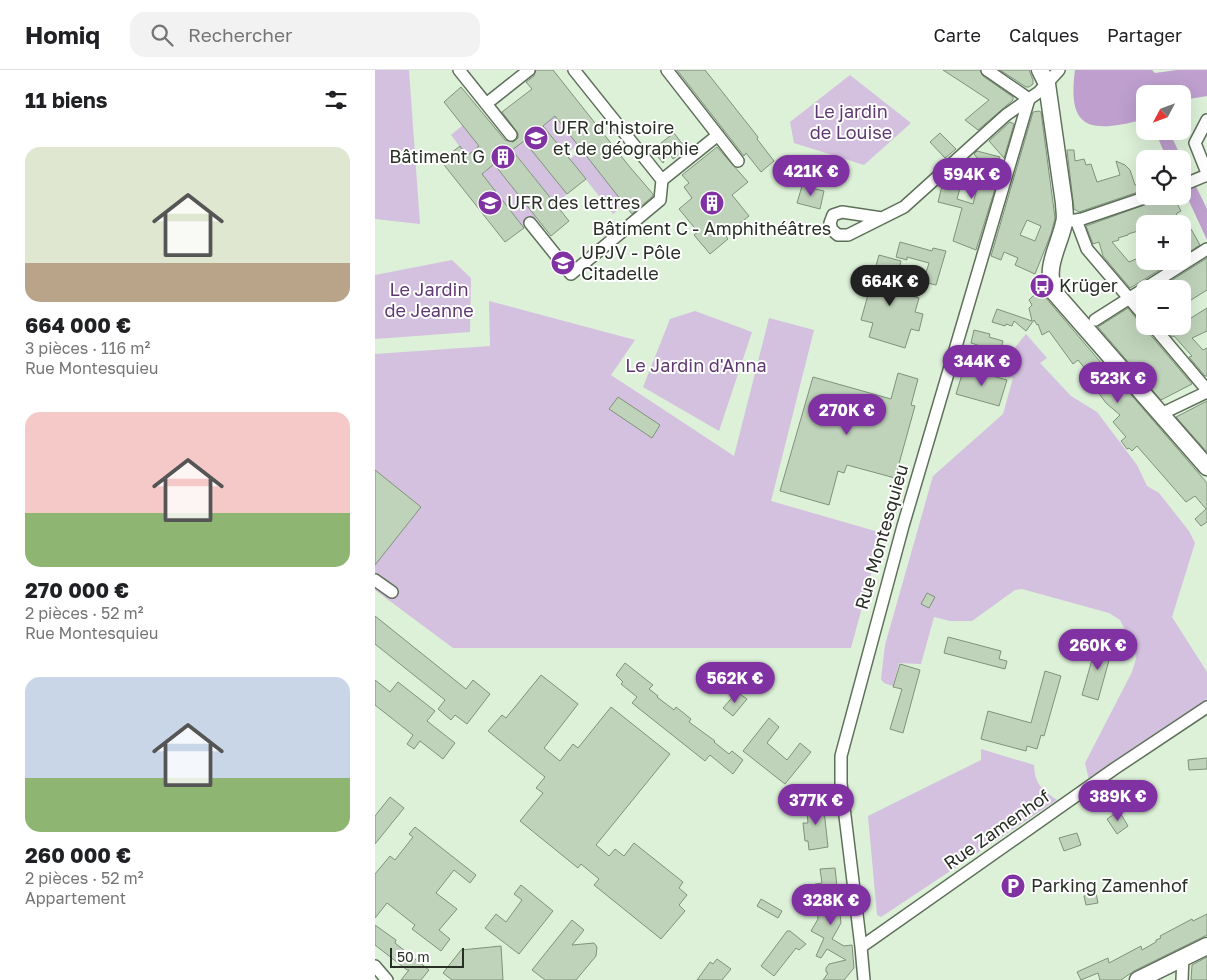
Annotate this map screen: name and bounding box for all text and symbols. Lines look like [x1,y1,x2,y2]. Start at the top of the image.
search box [130,12,480,57]
text: Homiq [25,20,100,49]
icon: search [148,21,176,49]
text: Rechercher [188,23,293,46]
text: Carte [934,24,981,46]
text: Calques [1009,24,1079,46]
text: Partager [1107,24,1182,46]
north arrow [1136,85,1191,140]
map controls [1136,85,1191,335]
icon: filters [322,86,350,114]
text: 11 biens [25,87,107,113]
park label: Le jardin de Louise [810,100,892,143]
place label: UFR d'histoire et de géographie [553,116,699,159]
school or university icon: UFR d'histoire et de géographie [523,125,549,151]
building icon: Bâtiment G [490,144,516,170]
place label: Bâtiment G [389,145,485,167]
button: locate [1136,150,1191,205]
pin: 421K € [770,154,852,197]
pin: 594K € [931,158,1013,200]
text: 421K € [784,161,838,181]
text: 594K € [944,164,1000,184]
icon: home [143,180,233,270]
school or university icon: UFR des lettres [477,190,503,216]
building icon: Bâtiment C - Amphithéâtres [699,190,725,216]
place label: UFR des lettres [507,191,640,213]
button: + [1136,215,1191,270]
place label: Bâtiment C - Amphithéâtres [593,217,831,239]
place label: UPJV - Pôle Citadelle [581,241,681,284]
school or university icon: UPJV - Pôle Citadelle [550,250,576,276]
pin: 664K € [849,264,931,307]
text: 664K € [861,271,919,291]
bus stop icon: Krüger [1029,273,1055,299]
place label: Krüger [1059,274,1118,296]
park label: Le Jardin de Jeanne [384,278,474,321]
button: − [1136,280,1191,335]
text: 664 000 € [25,312,131,338]
text: 3 pièces · 116 m² [25,338,150,358]
pin: 344K € [941,344,1023,387]
text: 344K € [954,351,1010,371]
park label: Le Jardin d'Anna [625,354,767,376]
text: Rue Montesquieu [25,358,159,378]
pin: 523K € [1077,362,1159,404]
text: 523K € [1090,368,1146,388]
pin: 270K € [806,394,888,436]
text: 270K € [819,400,875,420]
icon: home [143,445,233,535]
street label: Rue Montesquieu [850,462,912,612]
text: 270 000 € [25,577,129,603]
text: 2 pièces · 52 m² [25,603,143,623]
text: Rue Montesquieu [25,623,159,643]
pin: 260K € [1057,628,1139,671]
text: 260K € [1069,635,1127,655]
pin: 562K € [694,662,776,704]
text: 562K € [707,668,763,688]
icon: home [143,710,233,800]
pin: 389K € [1077,780,1159,822]
pin: 377K € [775,784,857,826]
street label: Rue Zamenhof [939,784,1054,874]
text: 389K € [1089,786,1147,806]
text: 377K € [789,790,843,810]
text: 260 000 € [25,842,131,868]
text: 2 pièces · 52 m² [25,868,143,888]
parking icon: Parking Zamenhof [1000,873,1026,899]
place label: Parking Zamenhof [1031,874,1189,896]
pin: 328K € [790,884,872,926]
text: Appartement [25,888,126,908]
text: 328K € [803,890,859,910]
scale bar [390,945,464,968]
text: 50 m [397,948,430,965]

